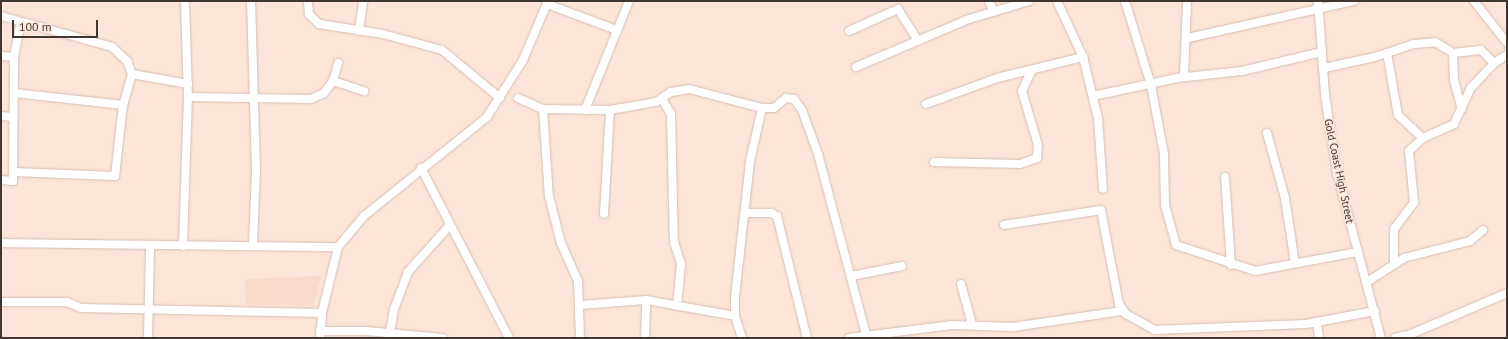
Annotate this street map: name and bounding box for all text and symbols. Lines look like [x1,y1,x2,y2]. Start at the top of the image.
scale bar [14,12,100,38]
text: 100 m [19,19,52,34]
street label: Gold Coast High Street [1321,118,1357,224]

